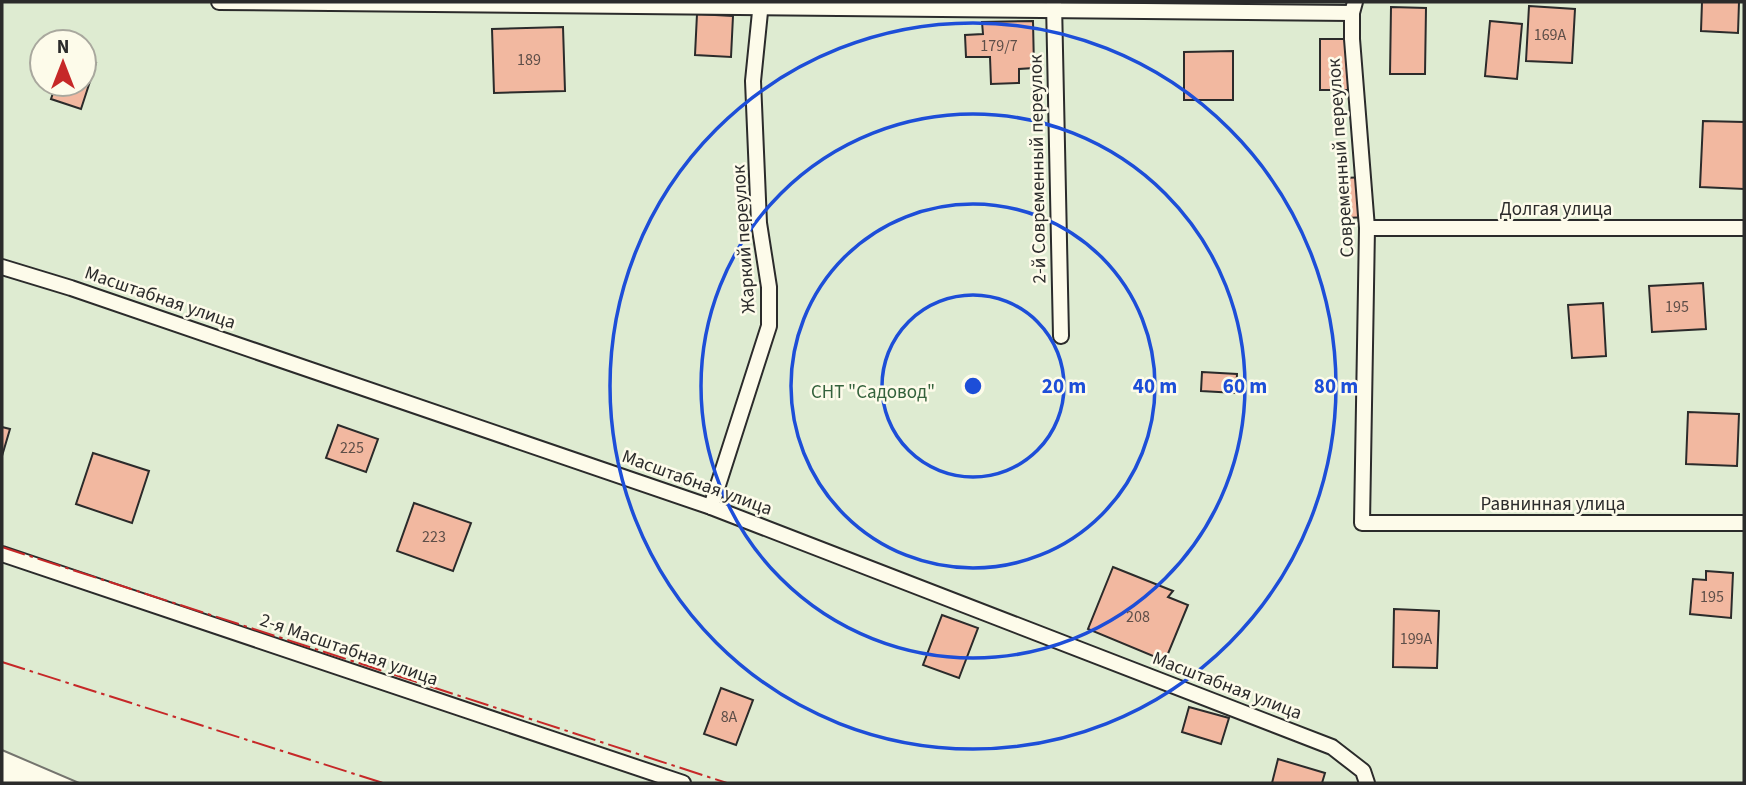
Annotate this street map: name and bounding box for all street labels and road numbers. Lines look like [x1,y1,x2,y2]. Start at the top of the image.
street label: 2-й Современный переулок [1022,54,1053,284]
street label: Современный переулок [1321,57,1361,258]
street label: Жаркий переулок [725,163,763,314]
street label: Долгая улица [1500,196,1612,223]
street label: Масштабная улица [81,259,239,337]
street label: Масштабная улица [618,443,776,523]
street label: Равнинная улица [1481,491,1625,518]
street label: 2-я Масштабная улица [256,607,442,693]
street label: Масштабная улица [1148,645,1306,727]

